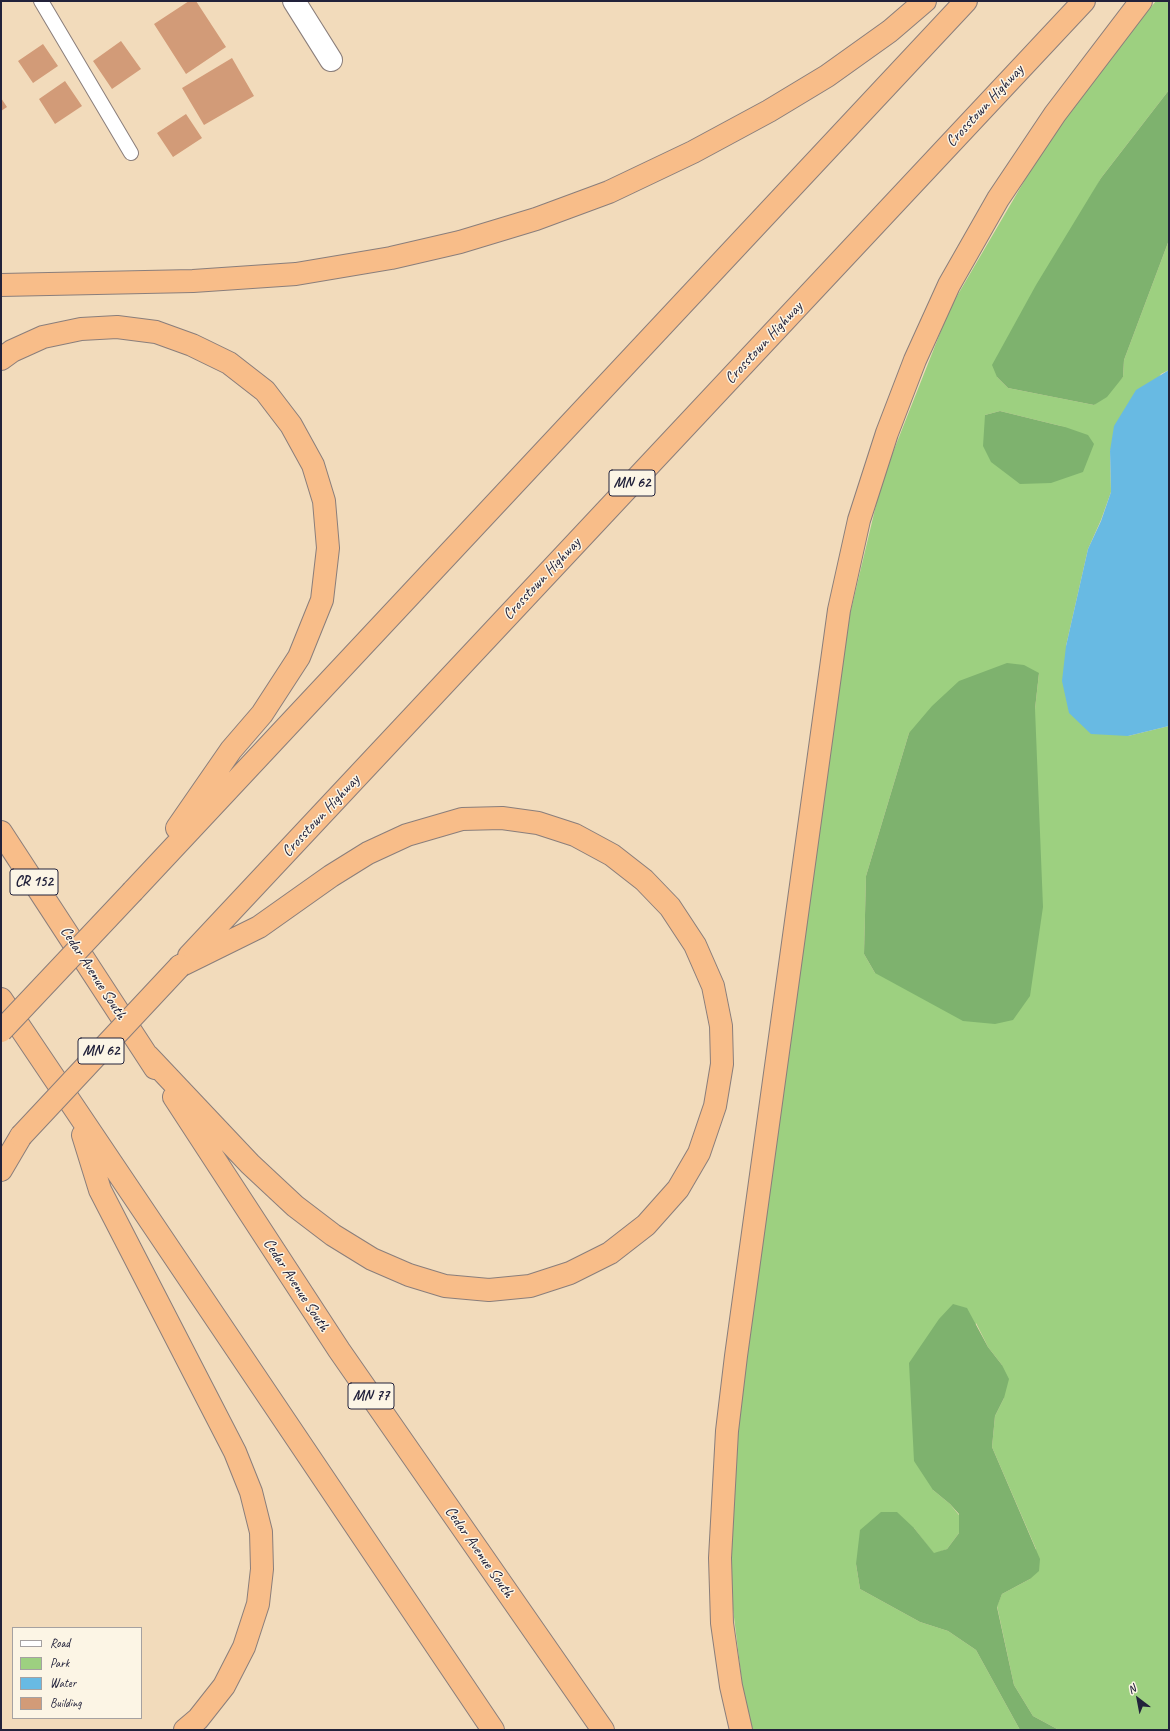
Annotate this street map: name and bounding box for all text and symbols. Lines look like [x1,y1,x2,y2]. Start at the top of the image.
street label: Crosstown Highway [942,61,1028,151]
street label: Crosstown Highway [721,298,807,388]
road number: MN 62 [609,470,655,496]
street label: Crosstown Highway [499,534,585,624]
street label: Crosstown Highway [278,771,364,861]
road number: CR 152 [10,869,58,895]
street label: Cedar Avenue South [56,923,130,1023]
road number: MN 62 [78,1038,124,1064]
street label: Cedar Avenue South [259,1235,333,1335]
road number: MN 77 [348,1383,394,1409]
street label: Cedar Avenue South [440,1502,518,1602]
legend [12,1627,142,1719]
text: Road [50,1635,70,1651]
text: Park [50,1655,69,1671]
text: Water [50,1675,76,1691]
north arrow [1118,1679,1158,1719]
text: N [1125,1681,1138,1697]
text: Building [50,1695,82,1711]

